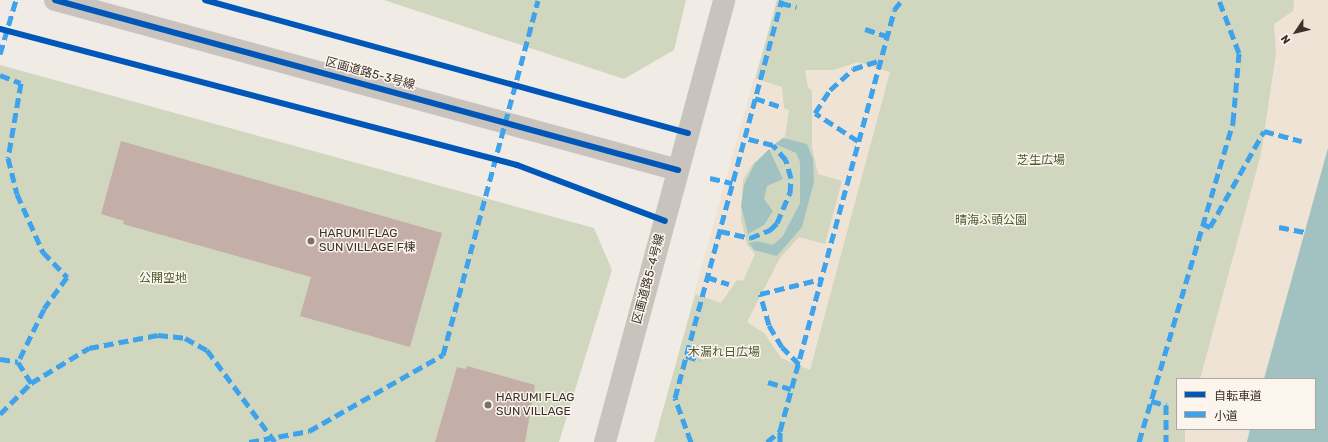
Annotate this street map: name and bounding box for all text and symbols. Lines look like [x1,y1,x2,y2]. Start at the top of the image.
north arrow [1276,12,1316,52]
text: N [1278,32,1293,46]
street label: 区画道路5-3号線 [324,55,416,93]
park label: 芝生広場 [1017,154,1065,168]
park label: 晴海ふ頭公園 [955,214,1027,228]
place label: HARUMI FLAG SUN VILLAGE F棟 [319,227,416,255]
street label: 区画道路5-4号線 [630,233,668,325]
marker: HARUMI FLAG SUN VILLAGE F棟 [306,236,316,246]
park label: 公開空地 [139,272,187,286]
park label: 木漏れ日広場 [688,346,760,360]
legend [1176,378,1316,430]
text: 自転車道 [1214,389,1262,403]
place label: HARUMI FLAG SUN VILLAGE [496,391,574,419]
marker: HARUMI FLAG SUN VILLAGE [483,400,493,410]
text: 小道 [1214,409,1238,423]

